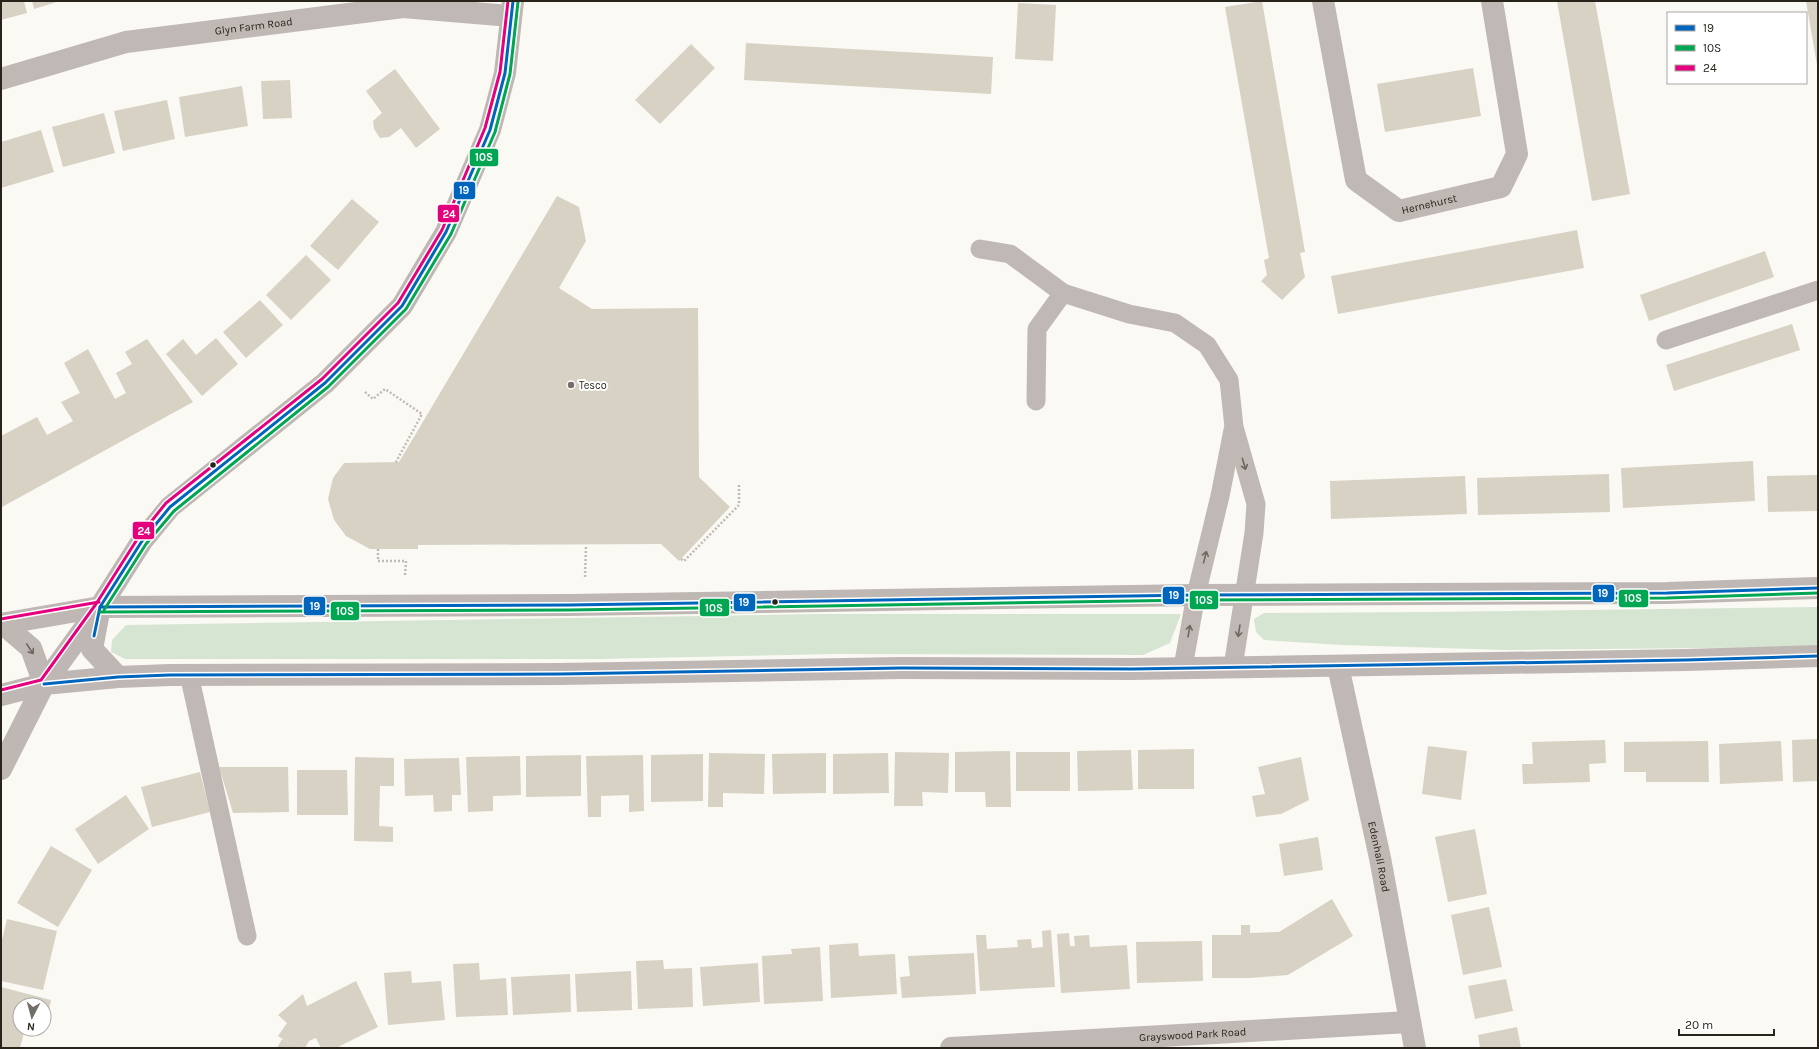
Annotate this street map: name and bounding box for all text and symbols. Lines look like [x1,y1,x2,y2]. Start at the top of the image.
legend [1667,12,1807,84]
street label: Glyn Farm Road [214,15,293,38]
text: 19 [1703,21,1714,35]
text: 10S [1703,41,1721,55]
text: 24 [1703,61,1717,75]
line badge: 10S [469,148,499,167]
text: 10S [475,151,493,164]
line badge: 19 [453,181,476,200]
text: 19 [459,184,470,197]
street label: Hernehurst [1400,192,1458,217]
line badge: 24 [437,204,460,223]
text: 24 [442,208,456,221]
place label: Tesco [579,379,607,392]
marker: Tesco [566,380,576,390]
one-way arrow [1241,458,1249,471]
unlabelled marker [208,460,218,470]
line badge: 24 [132,521,155,540]
text: 24 [137,525,151,538]
one-way arrow [1202,551,1209,564]
line badge: 19 [1592,584,1615,603]
line badge: 19 [1162,586,1185,605]
text: 19 [1598,587,1609,600]
text: 19 [1169,589,1180,602]
line badge: 10S [1618,589,1649,608]
line badge: 10S [1189,590,1219,610]
text: 10S [1624,592,1642,605]
line badge: 19 [733,593,756,612]
text: 10S [1195,594,1213,607]
line badge: 19 [303,596,326,616]
text: 19 [739,596,750,609]
unlabelled marker [770,597,780,607]
line badge: 10S [699,598,730,617]
text: 19 [310,600,321,613]
line badge: 10S [330,601,360,621]
text: 10S [705,602,723,615]
text: 10S [336,605,354,618]
one-way arrow [1186,625,1194,638]
one-way arrow [1235,625,1243,638]
one-way arrow [26,644,34,655]
street label: Edenhall Road [1365,820,1392,893]
north arrow [12,997,52,1037]
scale bar [1679,1011,1774,1037]
text: 20 m [1685,1018,1713,1032]
text: N [26,1020,36,1033]
street label: Grayswood Park Road [1139,1025,1247,1044]

